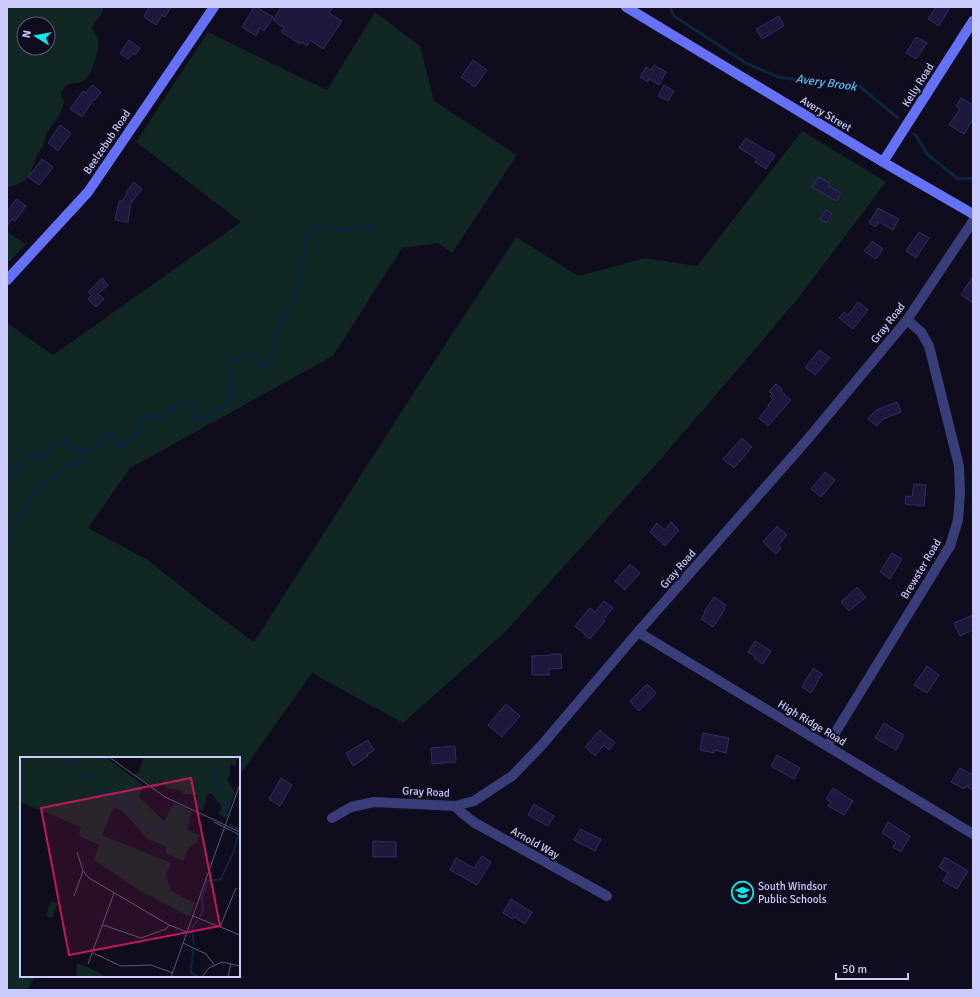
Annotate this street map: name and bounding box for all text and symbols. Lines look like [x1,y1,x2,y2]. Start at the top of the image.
north arrow [16,16,56,56]
text: N [20,29,34,39]
street label: Kelly Road [899,61,937,109]
water label: Avery Brook [795,71,858,95]
street label: Avery Street [798,94,854,134]
street label: Beelzebub Road [81,107,133,177]
street label: Gray Road [868,300,908,346]
street label: Brewster Road [898,536,944,601]
street label: Gray Road [657,547,699,591]
street label: High Ridge Road [776,698,849,749]
inset map [20,757,240,977]
street label: Gray Road [402,784,450,800]
street label: Arnold Way [508,824,562,862]
school or university icon: South Windsor Public Schools [729,879,755,905]
place label: South Windsor Public Schools [758,880,827,906]
scale bar [836,955,908,981]
text: 50 m [842,962,867,977]

